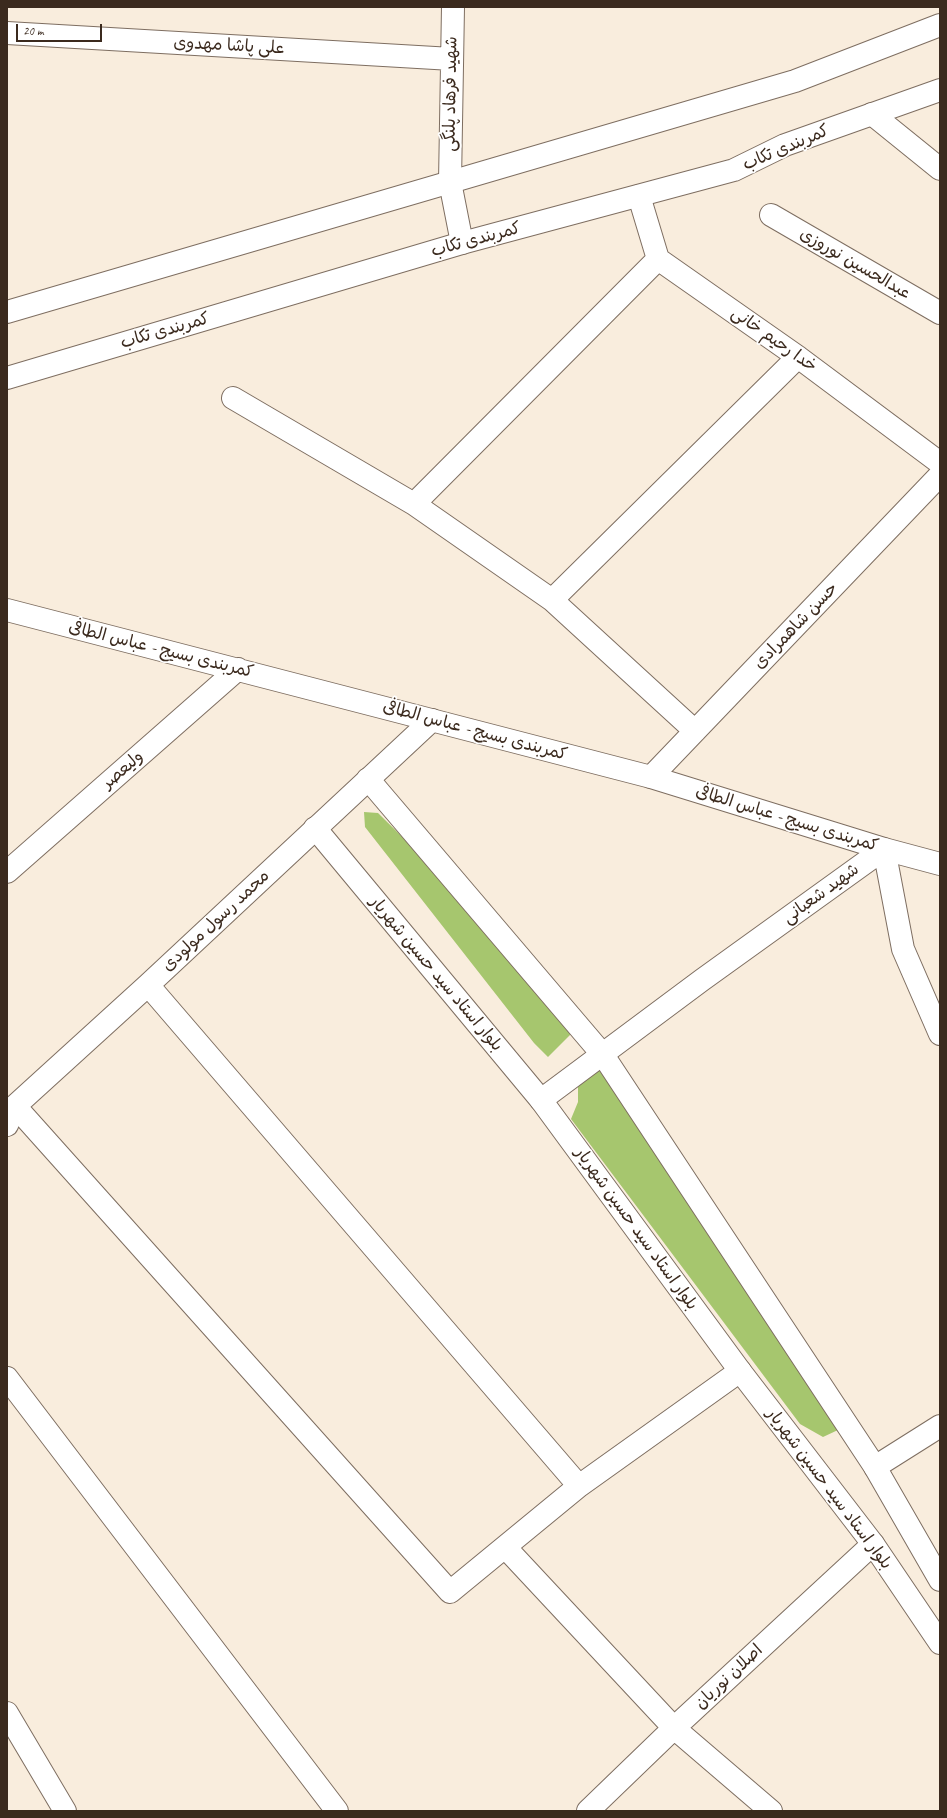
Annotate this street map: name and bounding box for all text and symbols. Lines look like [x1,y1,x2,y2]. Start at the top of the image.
scale bar [18,16,104,42]
text: 20 m [23,23,43,39]
street label: علی پاشا مهدوی [173,33,285,59]
street label: شهید فرهاد پلنگی [440,36,462,152]
street label: کمربندی تکاب [740,121,832,175]
street label: کمربندی تکاب [429,218,523,262]
street label: عبدالحسین نوروزی [796,224,914,304]
street label: خدا رحیم خانی [727,303,821,377]
street label: کمربندی تکاب [118,309,212,353]
street label: حسن شاهمرادی [750,578,842,674]
street label: کمربندی بسیج - عباس الطافی [66,617,256,683]
street label: کمربندی بسیج - عباس الطافی [381,697,569,765]
street label: ولیعصر [98,747,148,793]
street label: کمربندی بسیج - عباس الطافی [693,781,881,857]
street label: شهید شعبانی [779,859,863,929]
street label: محمد رسول مولودی [158,866,274,976]
street label: بلوار استاد سید حسین شهریار [365,892,507,1056]
street label: بلوار استاد سید حسین شهریار [570,1144,702,1314]
street label: بلوار استاد سید حسین شهریار [762,1404,896,1574]
street label: اصلان نوریان [691,1640,767,1714]

